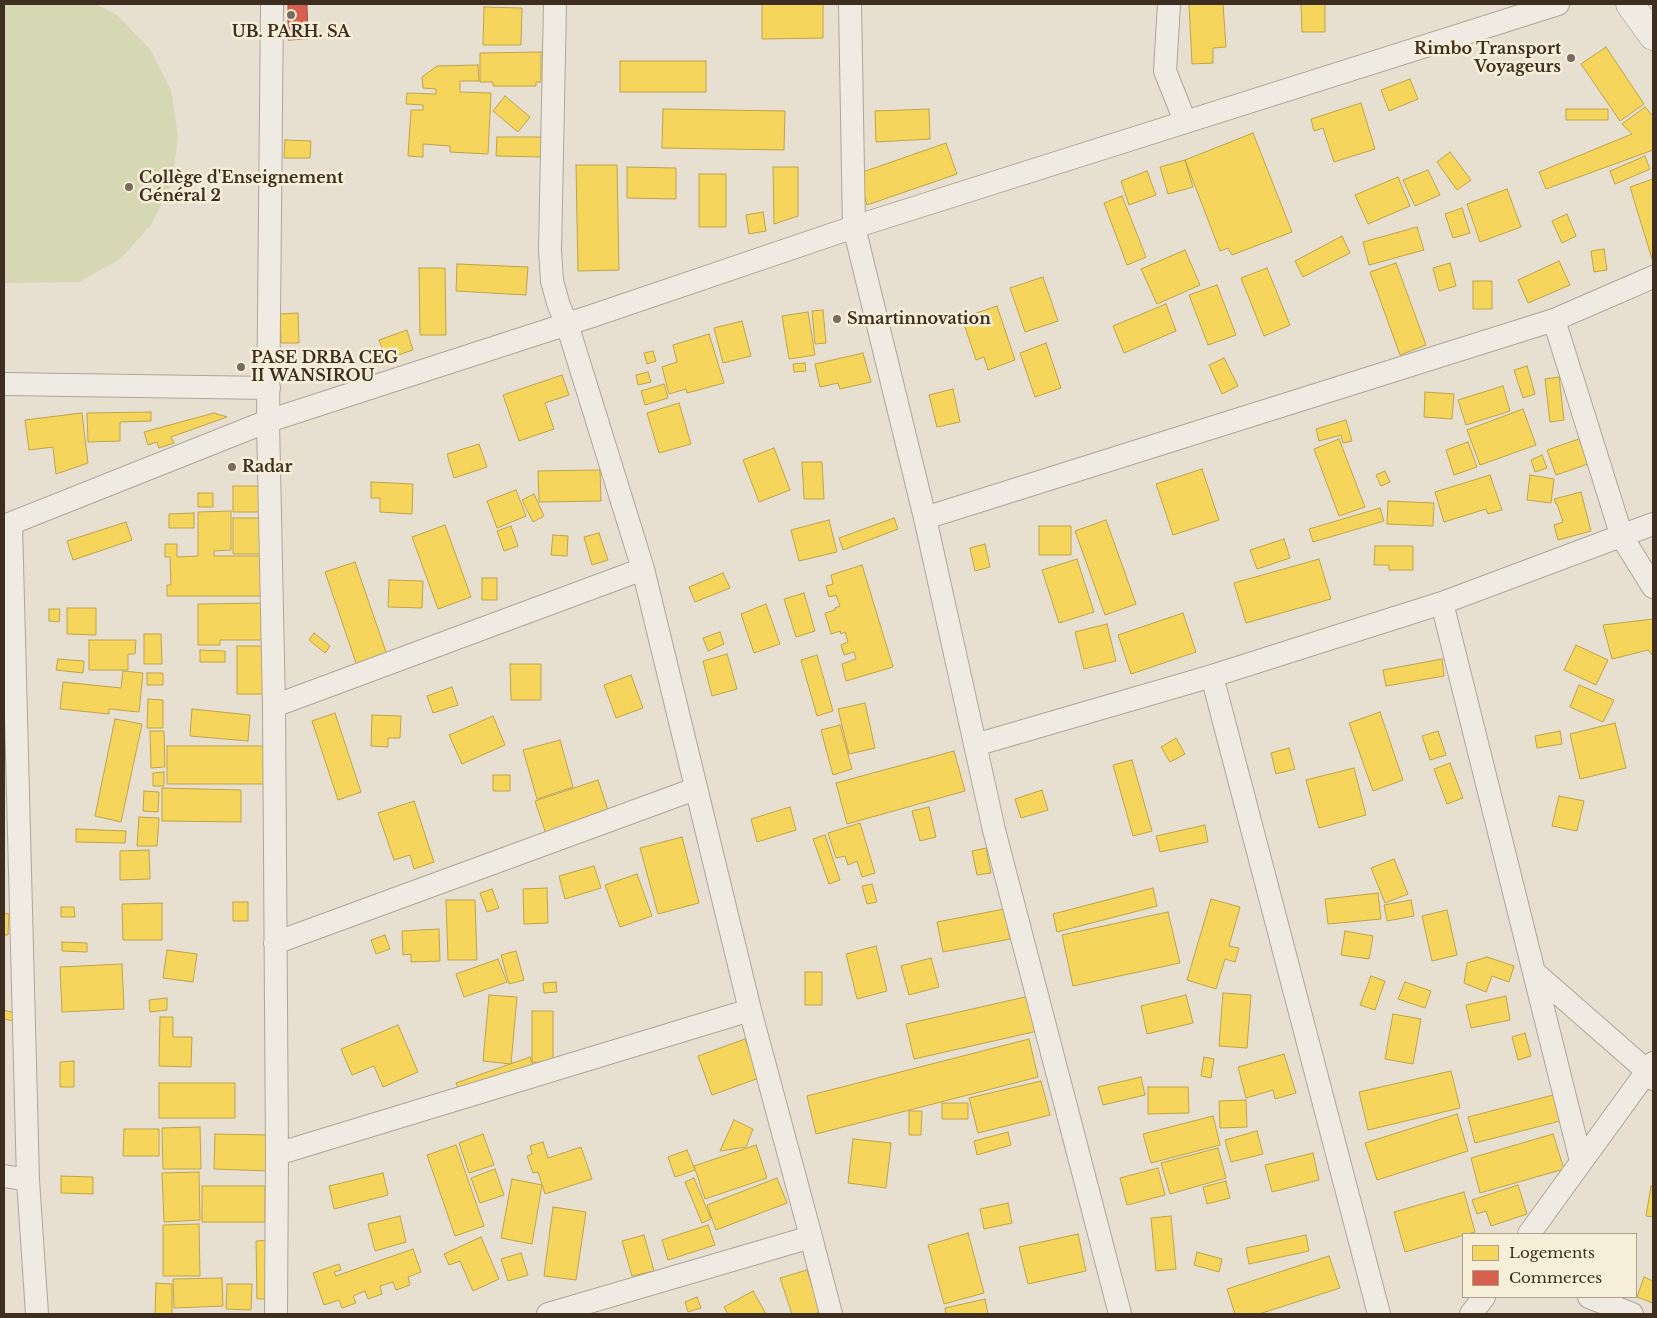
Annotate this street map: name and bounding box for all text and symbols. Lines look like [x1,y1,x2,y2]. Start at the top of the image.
marker: UB. PARH. SA [285,9,297,21]
place label: UB. PARH. SA [232,22,350,42]
place label: Rimbo Transport Voyageurs [1414,39,1561,77]
marker: Rimbo Transport Voyageurs [1565,52,1577,64]
place label: Collège d'Enseignement Général 2 [139,168,343,206]
marker: Collège d'Enseignement Général 2 [123,181,135,193]
place label: Smartinnovation [847,309,991,329]
marker: Smartinnovation [831,313,843,325]
place label: PASE DRBA CEG II WANSIROU [251,348,398,386]
marker: PASE DRBA CEG II WANSIROU [235,361,247,373]
place label: Radar [242,457,292,477]
marker: Radar [226,461,238,473]
legend [1462,1233,1637,1298]
text: Logements [1509,1243,1595,1262]
text: Commerces [1509,1268,1602,1287]

